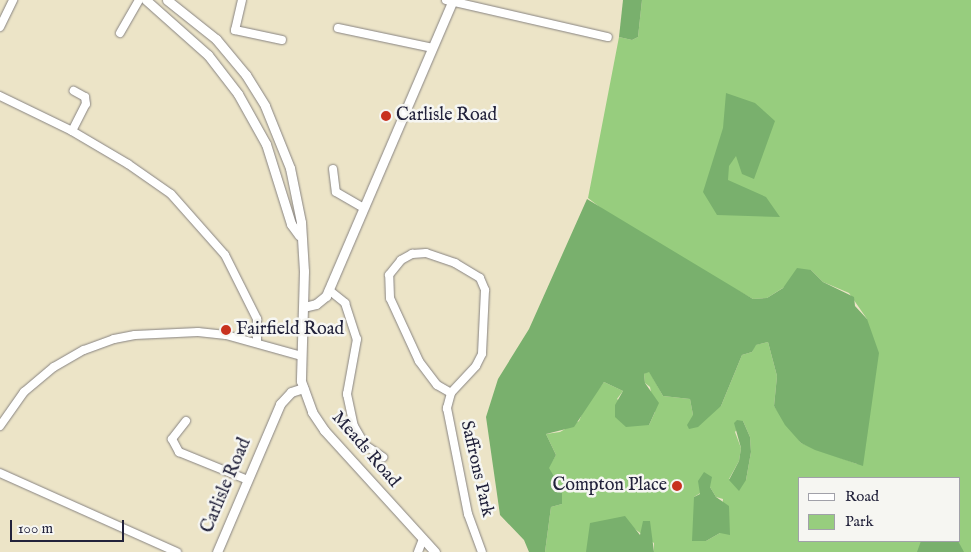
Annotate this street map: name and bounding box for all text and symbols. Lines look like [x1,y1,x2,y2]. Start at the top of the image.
place label: Carlisle Road [396,105,497,127]
marker: Carlisle Road [380,110,392,122]
place label: Fairfield Road [236,319,344,341]
marker: Fairfield Road [220,324,232,336]
street label: Meads Road [326,408,404,492]
street label: Saffrons Park [454,419,498,519]
street label: Carlisle Road [197,435,257,537]
place label: Compton Place [552,475,667,497]
legend [798,477,961,542]
marker: Compton Place [671,480,683,492]
text: Road [845,487,879,506]
scale bar [12,510,126,542]
text: Park [845,512,874,531]
text: 100 m [18,519,53,538]

